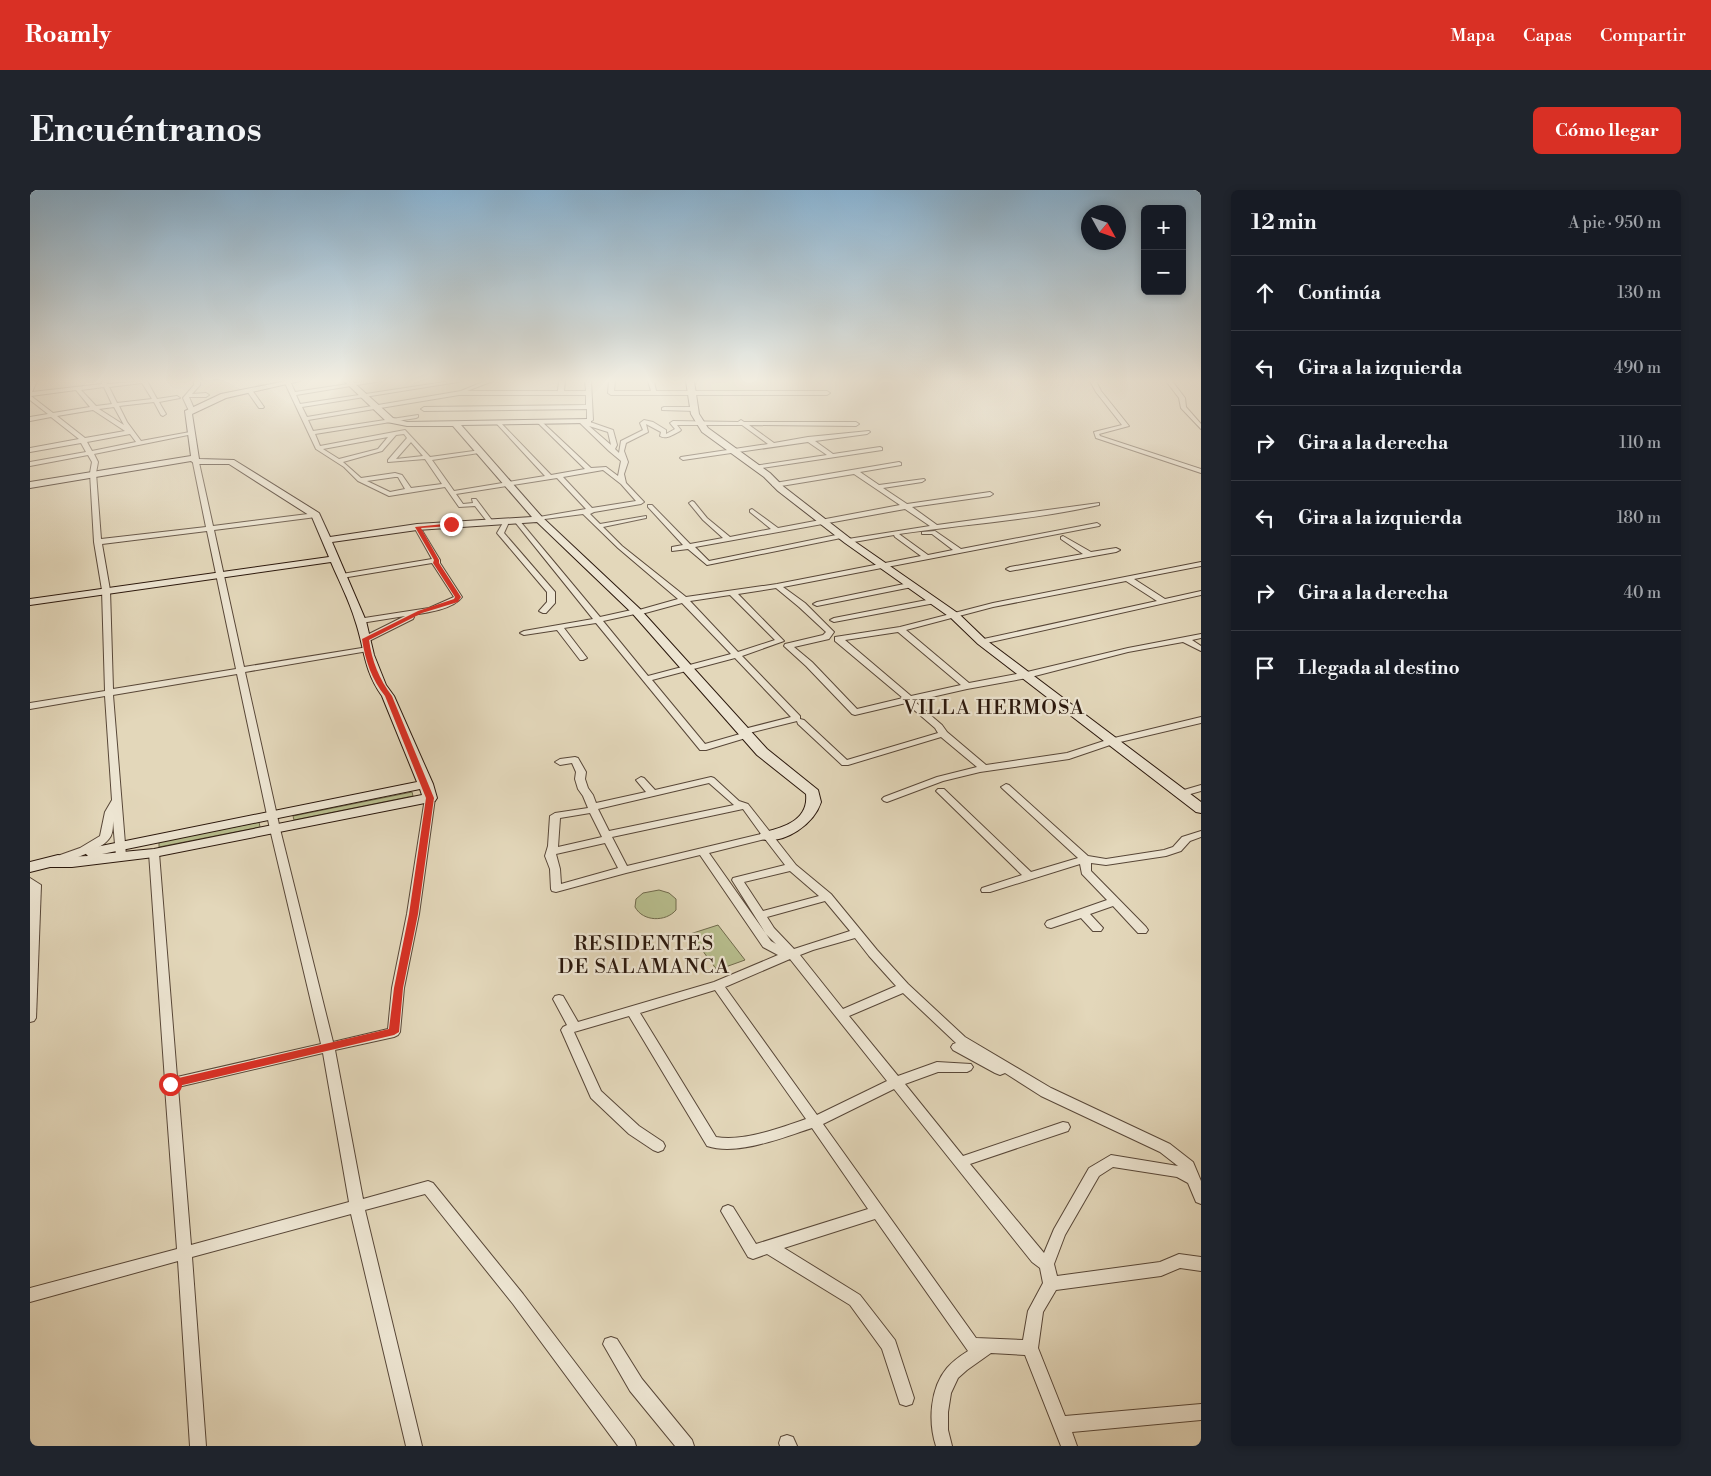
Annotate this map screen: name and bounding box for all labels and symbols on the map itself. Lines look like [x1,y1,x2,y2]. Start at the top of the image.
north arrow [1081,205,1126,250]
route end [440,513,463,536]
district label: VILLA HERMOSA [902,696,1085,721]
district label: RESIDENTES DE SALAMANCA [558,932,730,980]
route start [159,1073,182,1096]

